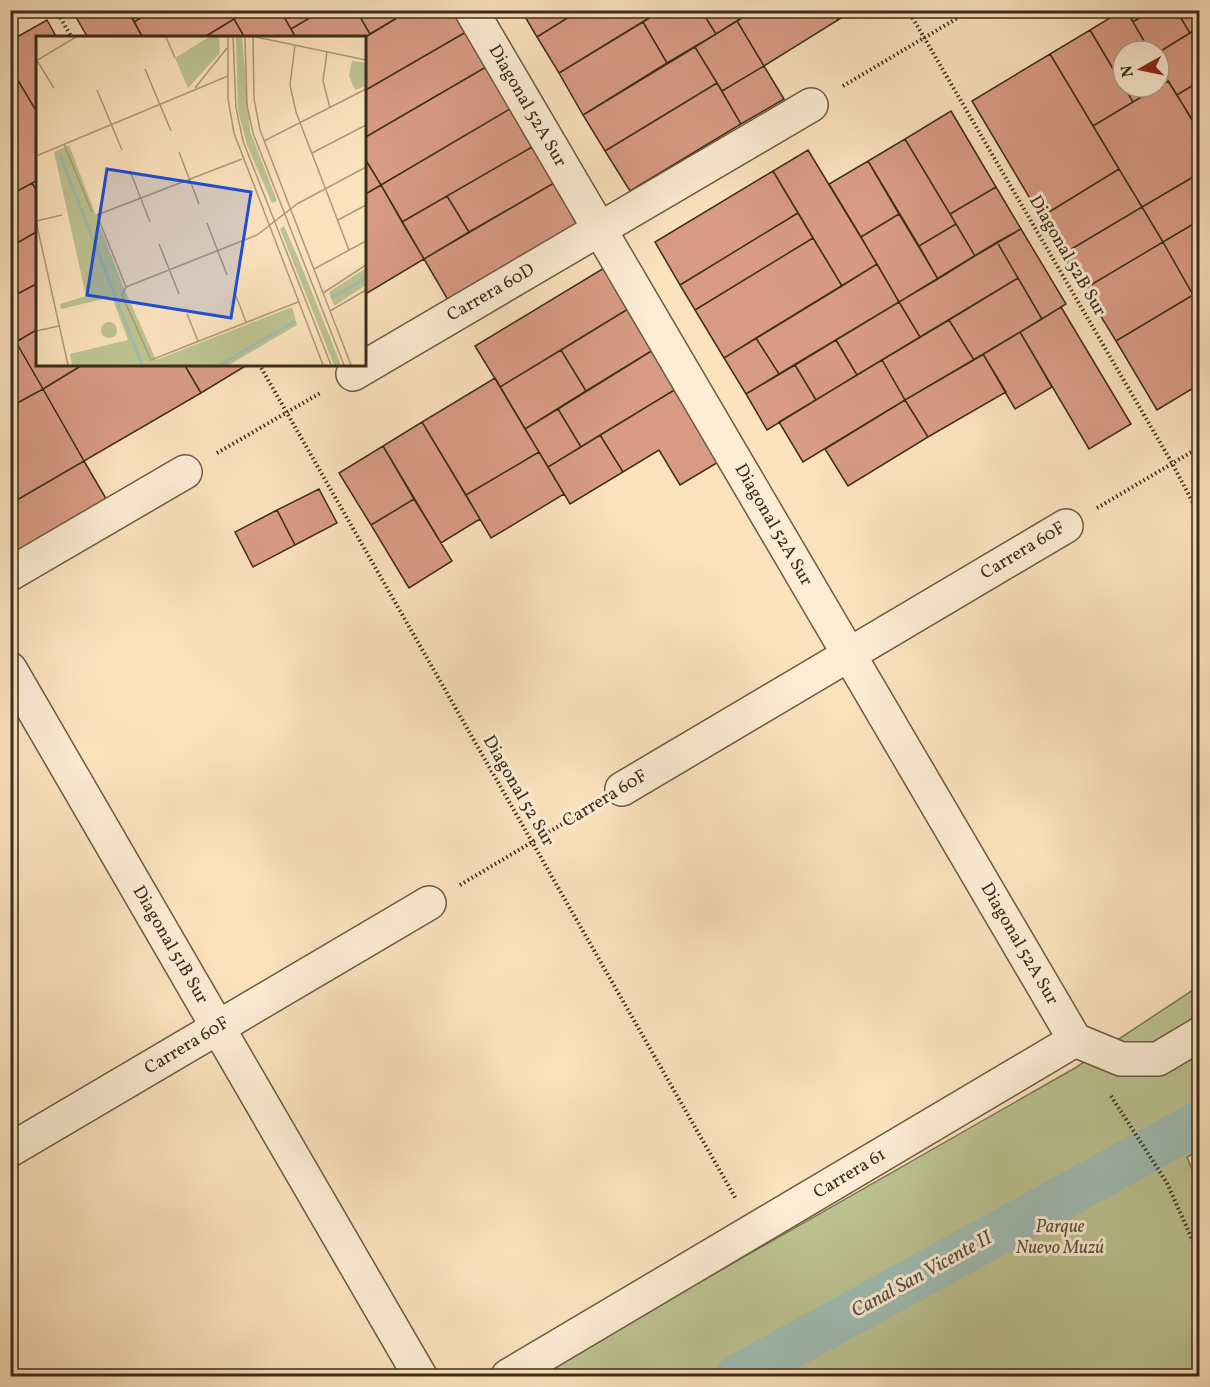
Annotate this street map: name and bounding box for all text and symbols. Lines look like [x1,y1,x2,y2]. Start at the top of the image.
inset map [36,36,366,366]
north arrow [1111,39,1171,99]
street label: Diagonal 52A Sur [482,40,572,172]
text: N [1116,63,1140,78]
street label: Diagonal 52B Sur [1022,191,1112,321]
street label: Carrera 60D [443,258,539,328]
street label: Diagonal 52A Sur [728,459,818,591]
street label: Carrera 60F [976,516,1070,586]
street label: Diagonal 52 Sur [476,731,560,852]
street label: Carrera 60F [558,764,652,834]
street label: Diagonal 52A Sur [974,878,1064,1010]
street label: Diagonal 51B Sur [126,881,214,1009]
street label: Carrera 60F [140,1011,234,1081]
street label: Carrera 61 [809,1143,891,1205]
park label: Parque Nuevo Muzú [1016,1215,1104,1261]
water label: Canal San Vicente II [846,1224,998,1325]

